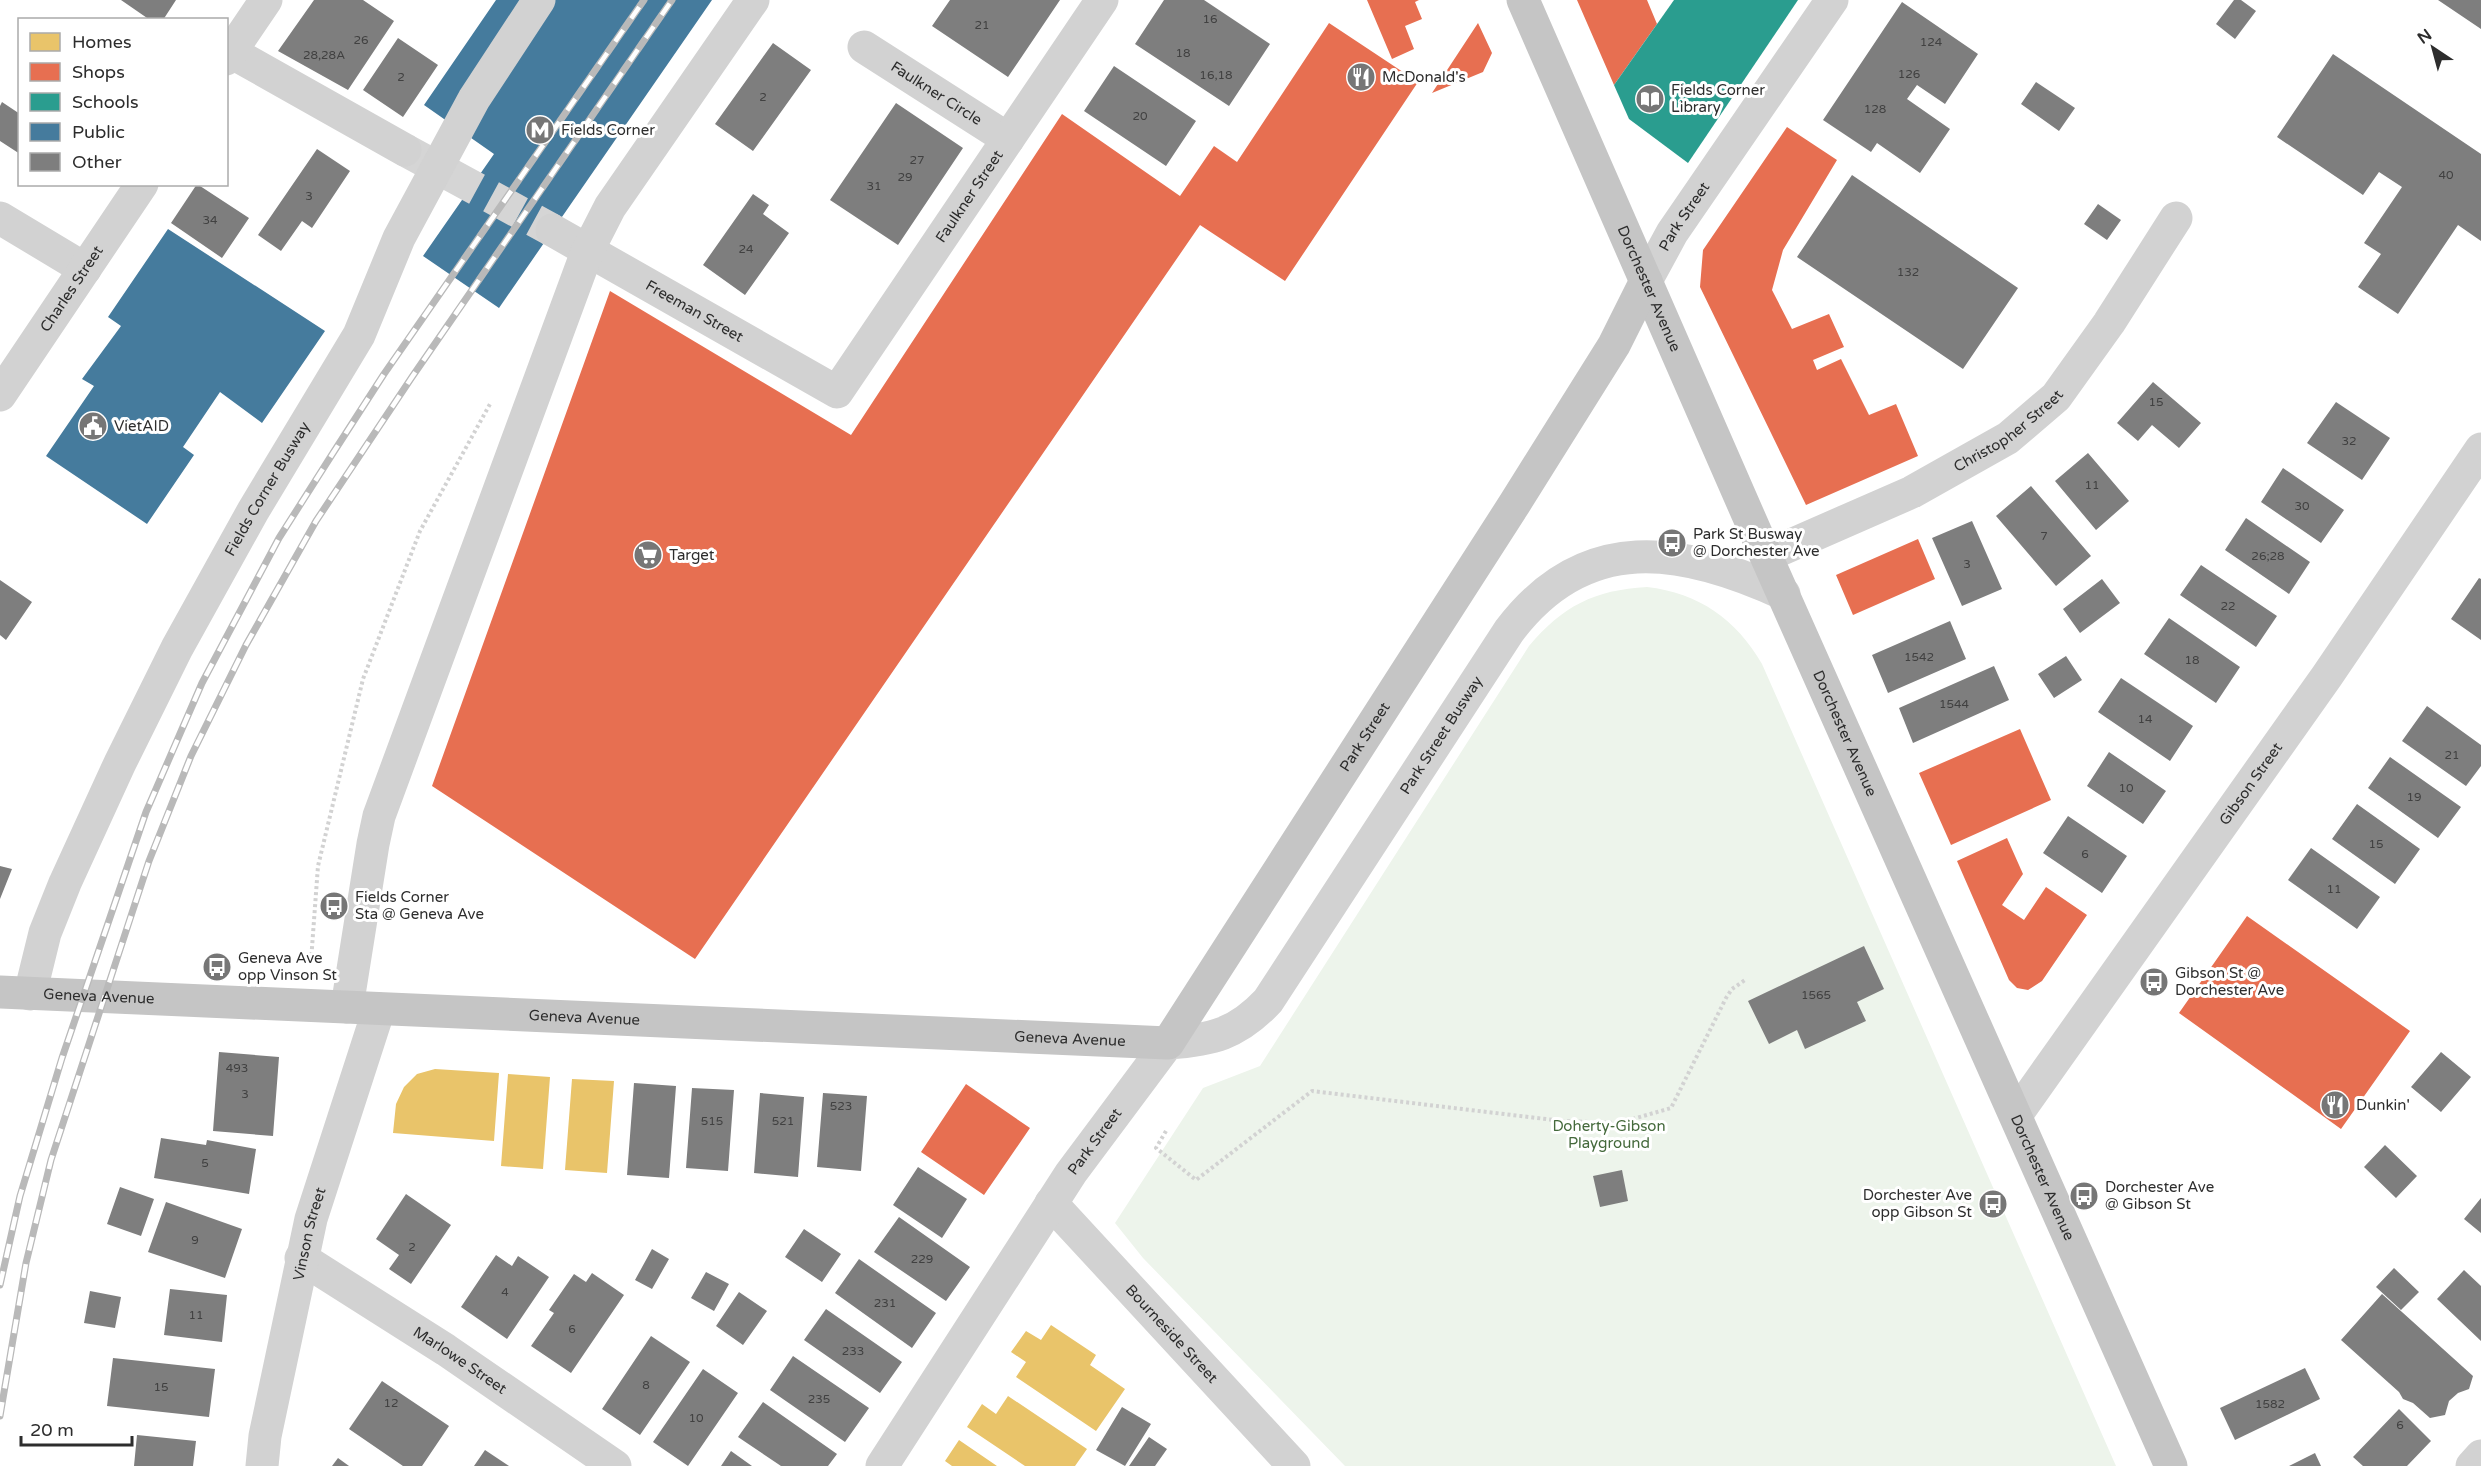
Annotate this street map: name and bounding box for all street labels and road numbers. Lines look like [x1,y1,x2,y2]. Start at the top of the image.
street label: Faulkner Circle [888,58,985,129]
street label: Faulkner Street [932,146,1007,246]
street label: Park Street [1655,178,1713,254]
street label: Dorchester Avenue [1614,223,1685,355]
street label: Charles Street [36,242,107,335]
street label: Freeman Street [643,276,747,346]
street label: Christopher Street [1951,386,2067,476]
street label: Fields Corner Busway [221,418,314,559]
street label: Dorchester Avenue [1809,668,1881,799]
street label: Park Street Busway [1396,673,1486,798]
street label: Park Street [1336,699,1394,775]
street label: Gibson Street [2215,739,2286,828]
street label: Geneva Avenue [43,985,155,1008]
street label: Geneva Avenue [528,1006,640,1029]
street label: Geneva Avenue [1014,1027,1126,1050]
street label: Park Street [1064,1104,1125,1178]
street label: Dorchester Avenue [2007,1112,2078,1243]
street label: Vinson Street [289,1185,330,1282]
street label: Bourneside Street [1122,1281,1222,1387]
street label: Marlowe Street [410,1323,510,1398]

